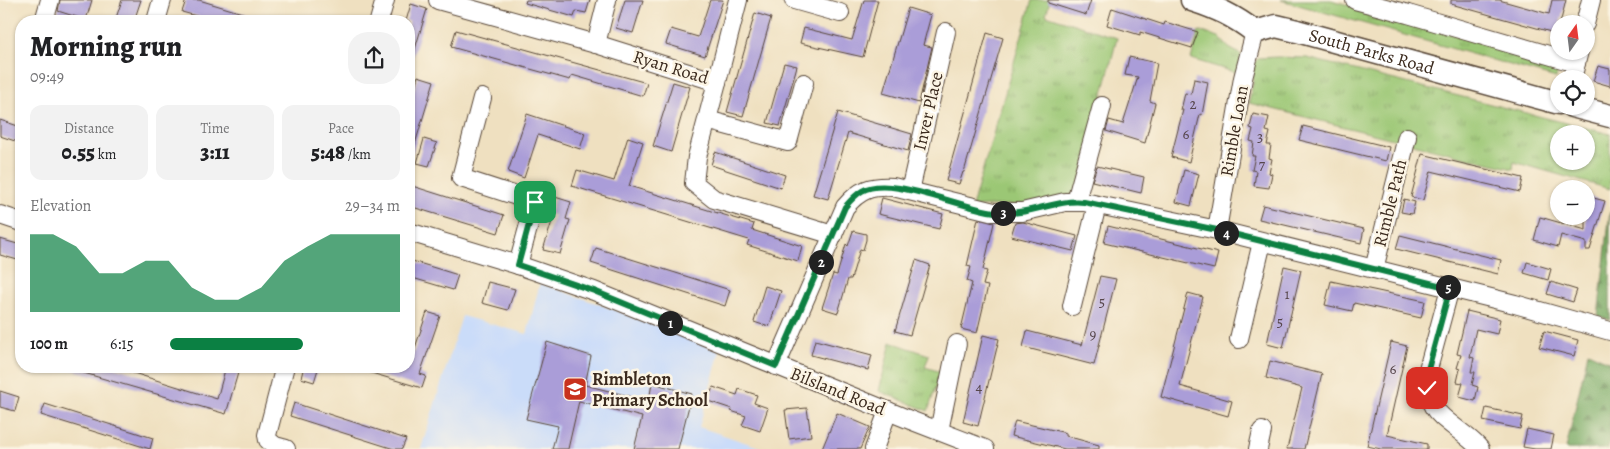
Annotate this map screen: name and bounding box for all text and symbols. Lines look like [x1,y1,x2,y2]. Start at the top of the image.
north arrow [1550,15,1595,60]
map controls [1550,15,1595,225]
street label: South Parks Road [1306,23,1438,80]
text: Morning run [30,28,182,66]
button: share [348,32,400,84]
street label: Ryan Road [630,44,712,90]
text: 09:49 [30,66,64,88]
street label: Inver Place [907,69,949,153]
button: locate [1550,70,1595,115]
street label: Rimble Loan [1214,83,1254,179]
house number: 2 [1189,94,1197,114]
text: Distance [64,119,114,138]
text: Time [200,119,230,138]
text: Pace [328,119,354,138]
house number: 6 [1183,124,1190,144]
button: + [1550,125,1595,170]
house number: 3 [1257,127,1263,147]
text: 0.55 [62,138,95,166]
text: 3:11 [200,138,230,166]
text: 5:48 [311,138,345,166]
text: km [95,145,116,164]
text: /km [345,145,371,164]
house number: 7 [1259,155,1266,175]
street label: Rimble Path [1368,156,1413,249]
button: − [1550,180,1595,225]
pin [514,181,556,223]
icon: arrive [521,188,549,216]
text: Elevation [30,195,91,217]
text: 29–34 m [345,195,400,217]
pin: 3 [990,200,1016,226]
text: 3 [1000,204,1007,223]
pin: 4 [1214,220,1238,246]
text: 4 [1223,224,1230,243]
pin: 2 [808,250,834,274]
text: 2 [818,253,825,272]
pin: 5 [1436,274,1460,300]
text: 5 [1446,278,1451,297]
house number: 1 [1284,284,1290,304]
house number: 5 [1099,292,1105,312]
pin: 1 [658,310,682,336]
house number: 5 [1277,312,1283,332]
text: 1 [668,314,673,333]
house number: 9 [1090,324,1097,344]
text: 100 m [30,333,68,355]
text: 6:15 [110,333,134,355]
house number: 6 [1390,359,1397,379]
street label: Bilsland Road [787,361,889,421]
place label: Rimbleton Primary School [592,367,708,412]
pin [1406,367,1448,409]
icon: check [1413,374,1441,402]
school or university icon: Rimbleton Primary School [562,376,588,402]
house number: 4 [976,377,983,397]

